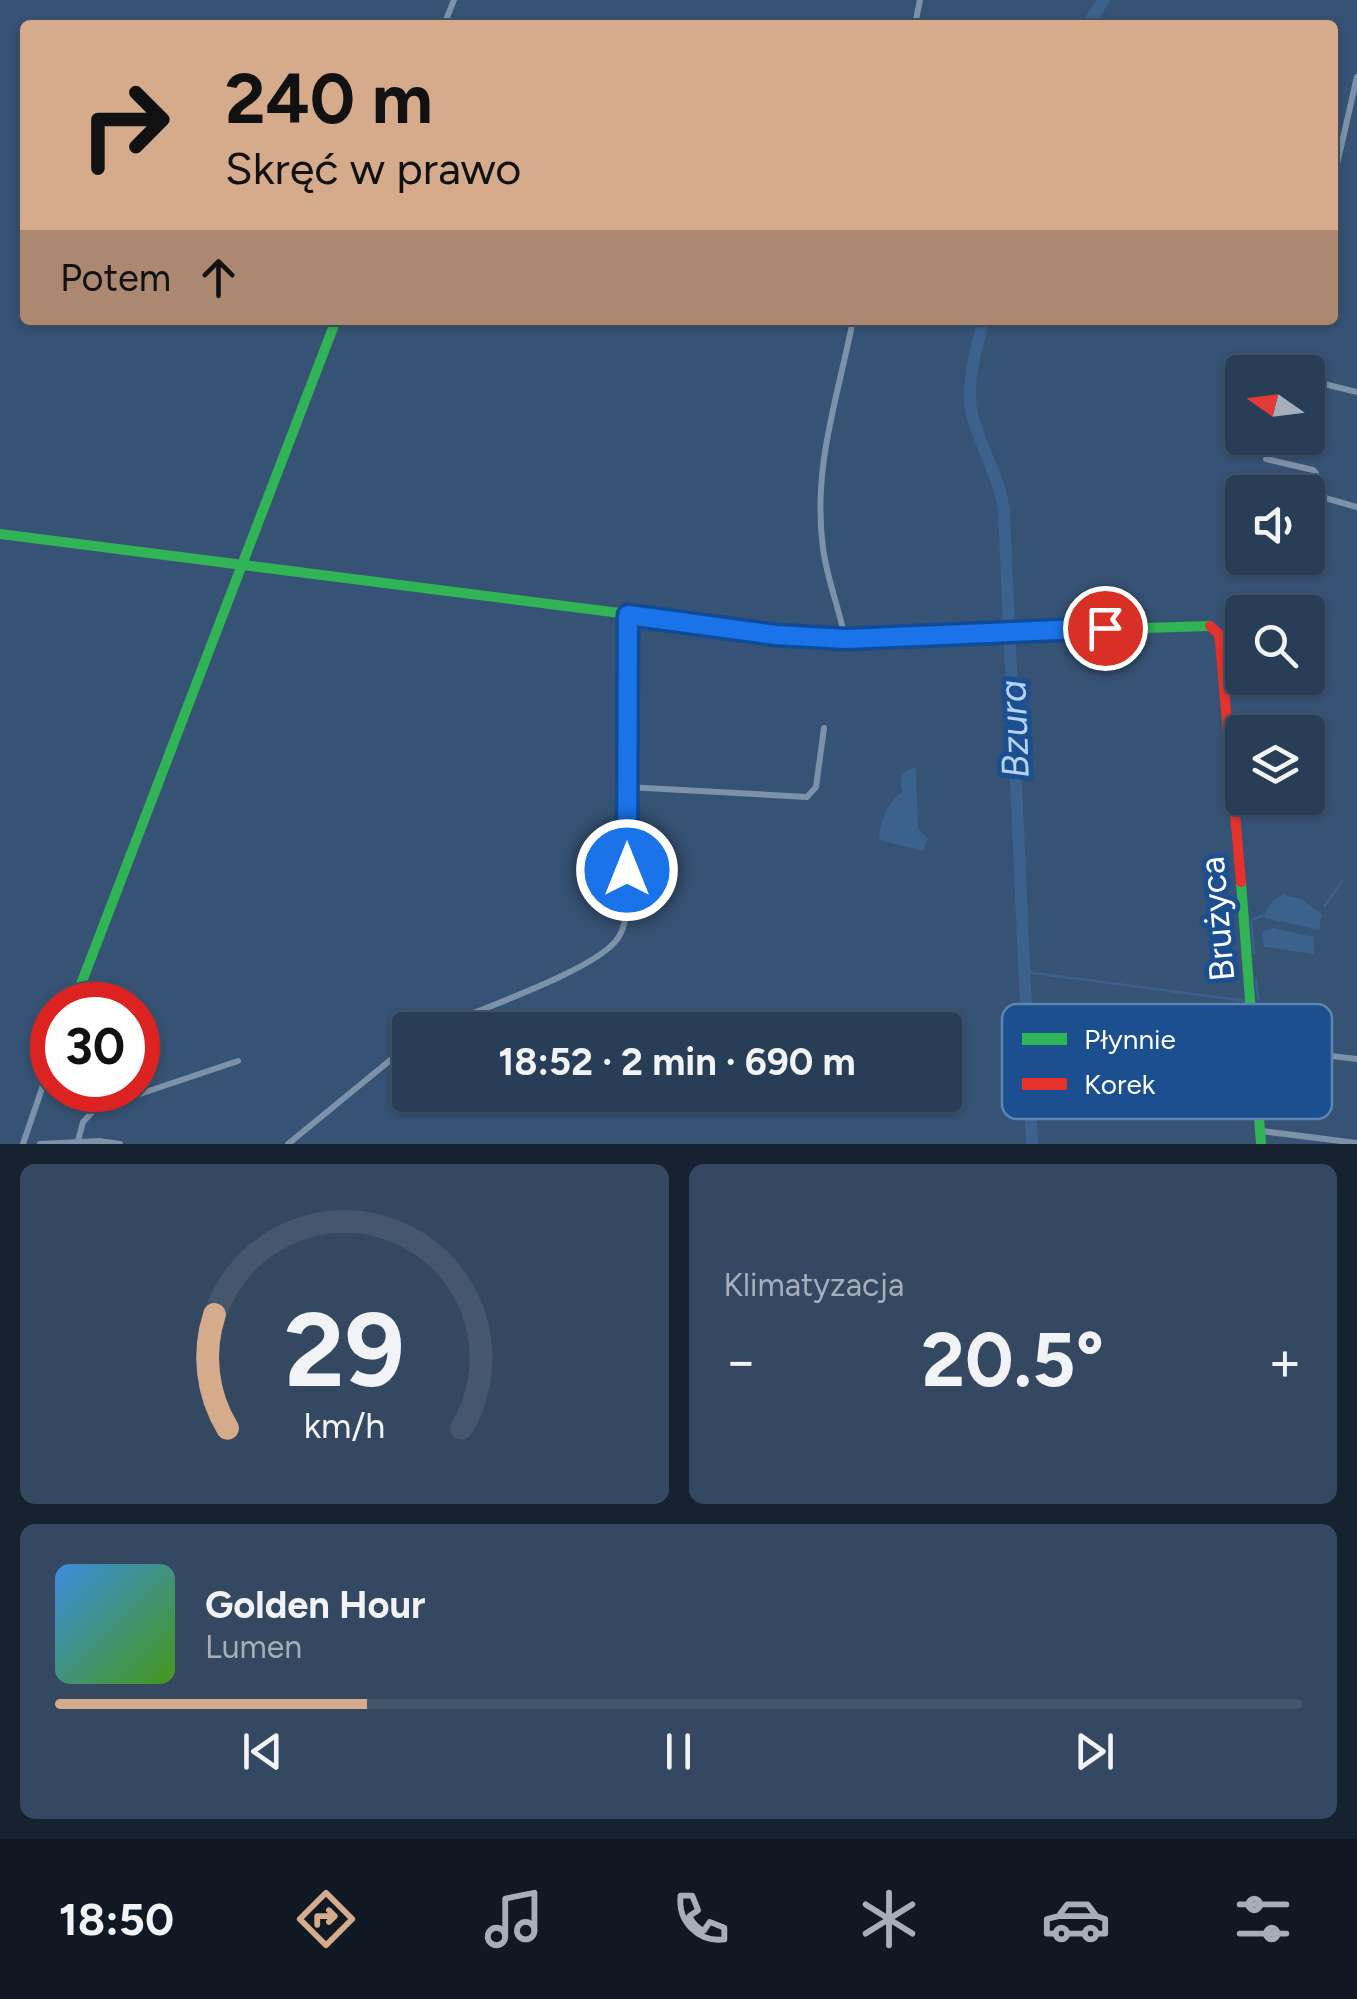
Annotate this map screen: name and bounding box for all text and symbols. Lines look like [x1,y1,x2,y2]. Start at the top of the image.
text: 240 m [225,56,433,141]
icon: right [60,60,190,190]
text: Skręć w prawo [225,141,521,195]
icon: ahead [191,250,246,305]
text: Potem [60,255,171,301]
north arrow [1225,355,1325,455]
map controls [1225,355,1325,815]
button: sound [1225,475,1325,575]
pin [1063,586,1148,671]
button: search [1225,595,1325,695]
icon: arrive [1078,601,1133,656]
water label: Bzura [989,679,1039,779]
button: layers [1225,715,1325,815]
position arrow [575,818,679,922]
street label: Brużyca [1191,855,1243,983]
speed limit sign: 30 [30,982,160,1112]
legend [1002,1004,1332,1119]
text: Płynnie [1084,1022,1176,1056]
text: 18:52 · 2 min · 690 m [498,1039,856,1085]
text: Korek [1084,1067,1156,1101]
text: Klimatyzacja [724,1266,904,1304]
text: 29 [284,1287,405,1412]
text: 20.5° [921,1315,1104,1405]
text: − [724,1328,758,1394]
text: + [1268,1328,1302,1394]
text: km/h [303,1404,385,1447]
text: Golden Hour [205,1582,426,1628]
text: Lumen [205,1628,302,1666]
icon: previous [235,1724,290,1779]
icon: pause [651,1724,706,1779]
icon: next [1067,1724,1122,1779]
icon: directions [291,1884,361,1954]
icon: music [479,1884,549,1954]
icon: phone [666,1884,736,1954]
icon: climate [854,1884,924,1954]
icon: car [1041,1884,1111,1954]
icon: filters [1228,1884,1298,1954]
text: 18:50 [59,1892,174,1946]

